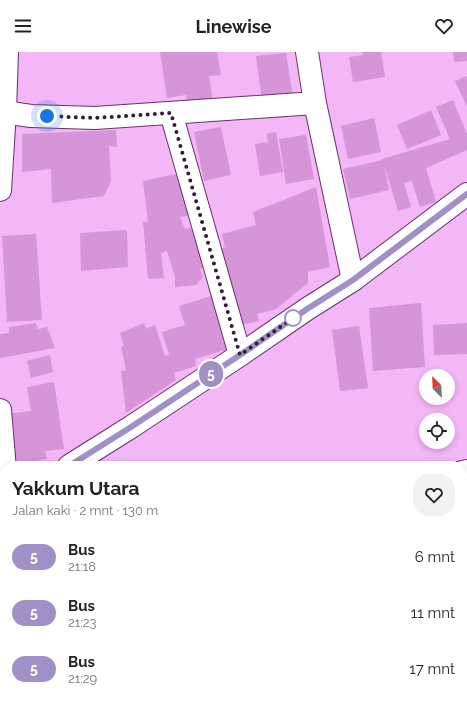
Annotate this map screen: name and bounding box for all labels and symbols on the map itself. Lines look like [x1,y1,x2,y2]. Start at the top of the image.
your location [37,106,57,126]
unlabelled marker [284,309,302,327]
line badge: 5 [198,361,224,387]
north arrow [419,369,455,405]

